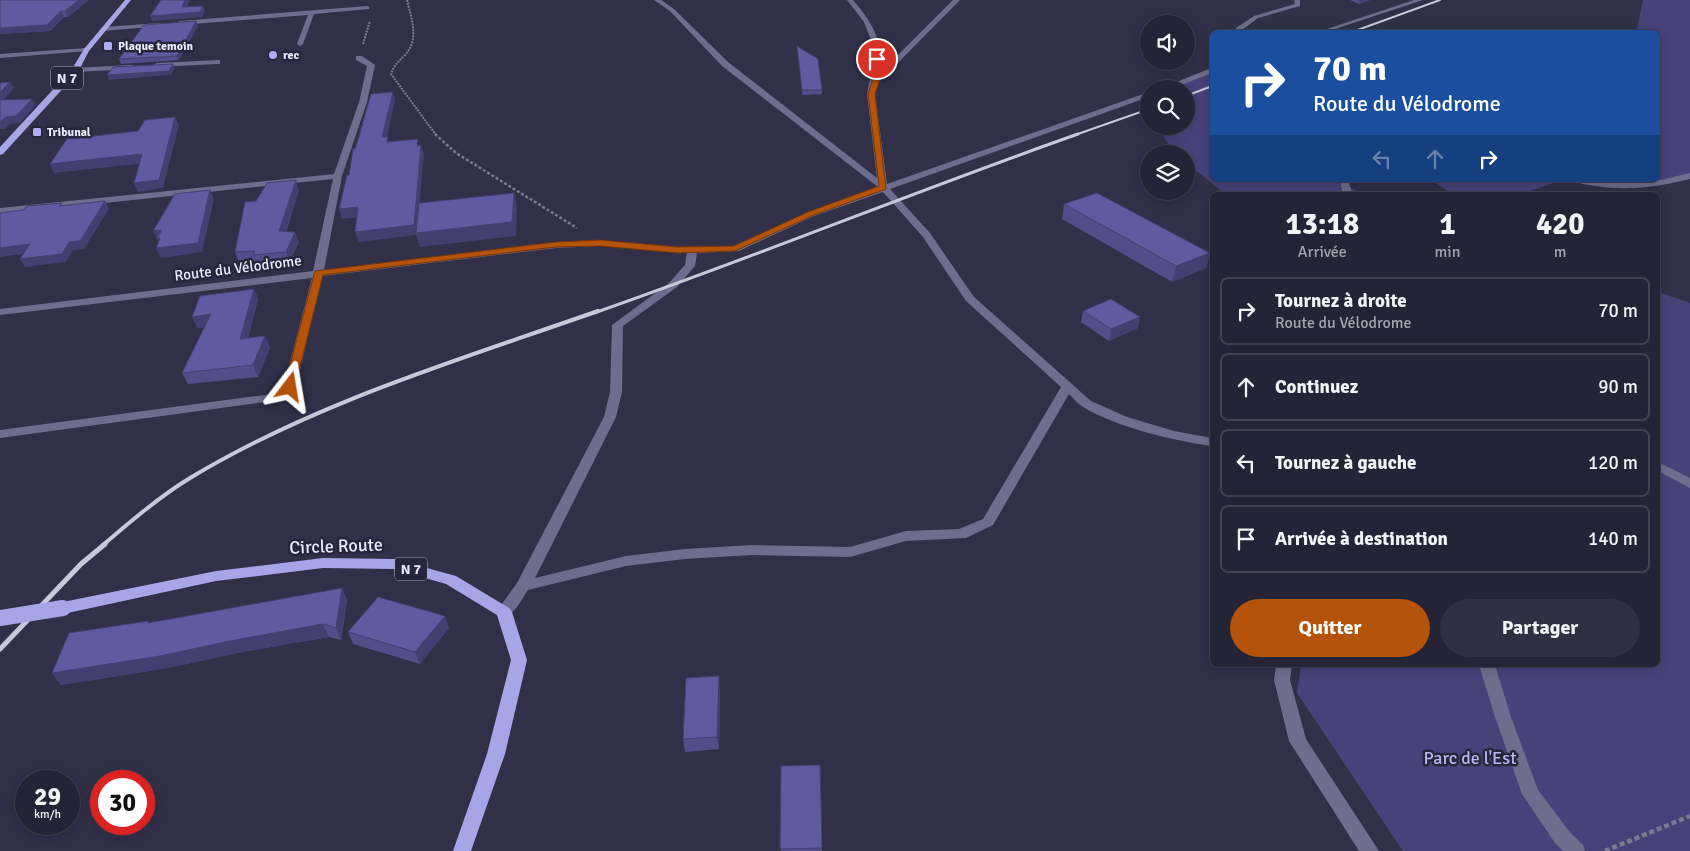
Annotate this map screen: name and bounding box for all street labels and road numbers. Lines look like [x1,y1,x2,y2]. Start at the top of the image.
road number: N 7 [51,66,83,90]
street label: Route du Vélodrome [173,251,303,285]
street label: Circle Route [289,533,383,559]
road number: N 7 [395,558,427,580]

